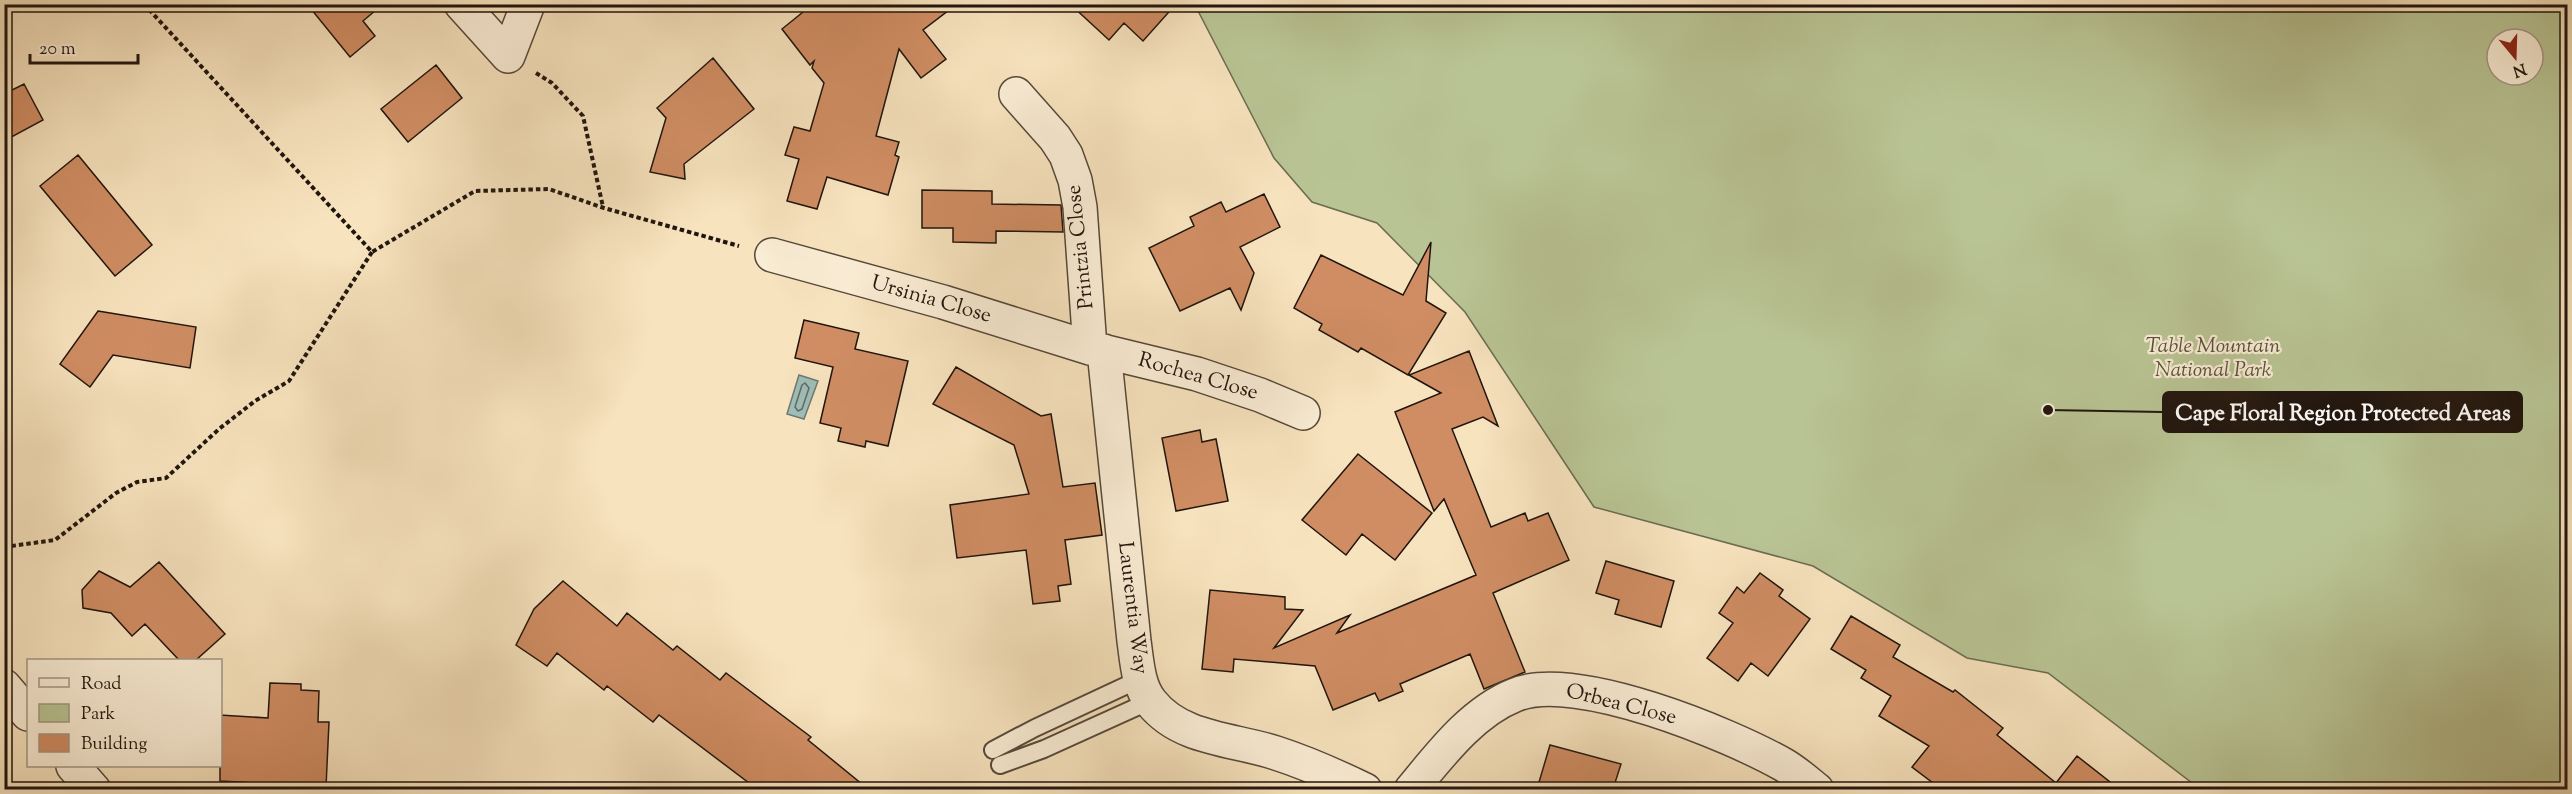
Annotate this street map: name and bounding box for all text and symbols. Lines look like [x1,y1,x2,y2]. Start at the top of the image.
scale bar [30,27,138,65]
north arrow [2485,27,2545,87]
text: 20 m [39,37,76,63]
text: N [2509,56,2529,82]
street label: Printzia Close [1060,183,1102,311]
street label: Ursinia Close [867,269,995,331]
park label: Table Mountain National Park [2146,332,2280,386]
street label: Rochea Close [1134,346,1262,408]
callout: Cape Floral Region Protected Areas [2163,392,2522,432]
text: Cape Floral Region Protected Areas [2175,399,2511,431]
street label: Laurentia Way [1109,540,1155,676]
legend [27,659,222,767]
text: Road [81,672,121,698]
street label: Orbea Close [1562,677,1680,733]
text: Park [81,702,116,728]
text: Building [81,732,147,758]

